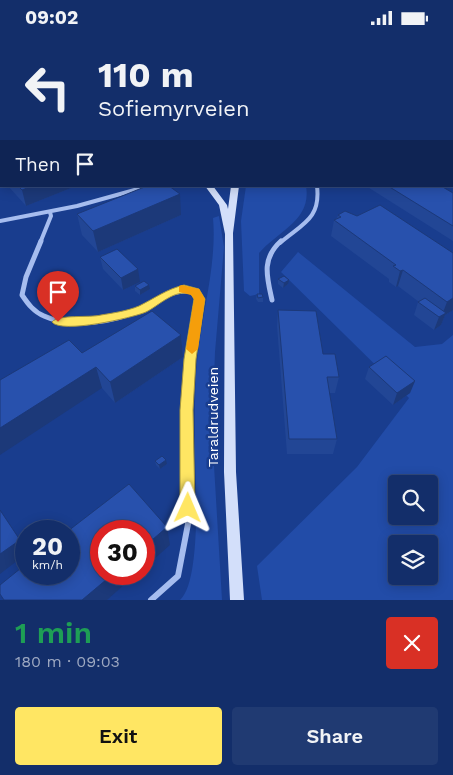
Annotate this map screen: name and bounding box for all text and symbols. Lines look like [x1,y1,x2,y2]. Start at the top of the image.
text: 09:02 [25,6,78,29]
text: 110 m [98,54,194,96]
icon: left [15,55,80,120]
text: Sofiemyrveien [98,96,250,121]
icon: arrive [71,150,99,178]
text: Then [15,153,61,176]
pin [37,271,79,322]
icon: arrive [44,278,72,306]
street label: Taraldrudveien [205,367,221,467]
map controls [388,475,438,585]
button: search [388,475,438,525]
position arrow [161,481,213,533]
speed limit sign: 30 [90,520,155,585]
text: 20 [32,532,63,561]
button: layers [388,535,438,585]
text: km/h [32,558,63,572]
text: 1 min [15,615,92,650]
button: close [386,617,438,669]
text: 180 m · 09:03 [15,652,120,671]
button: Exit [15,707,222,765]
button: Share [232,707,438,765]

